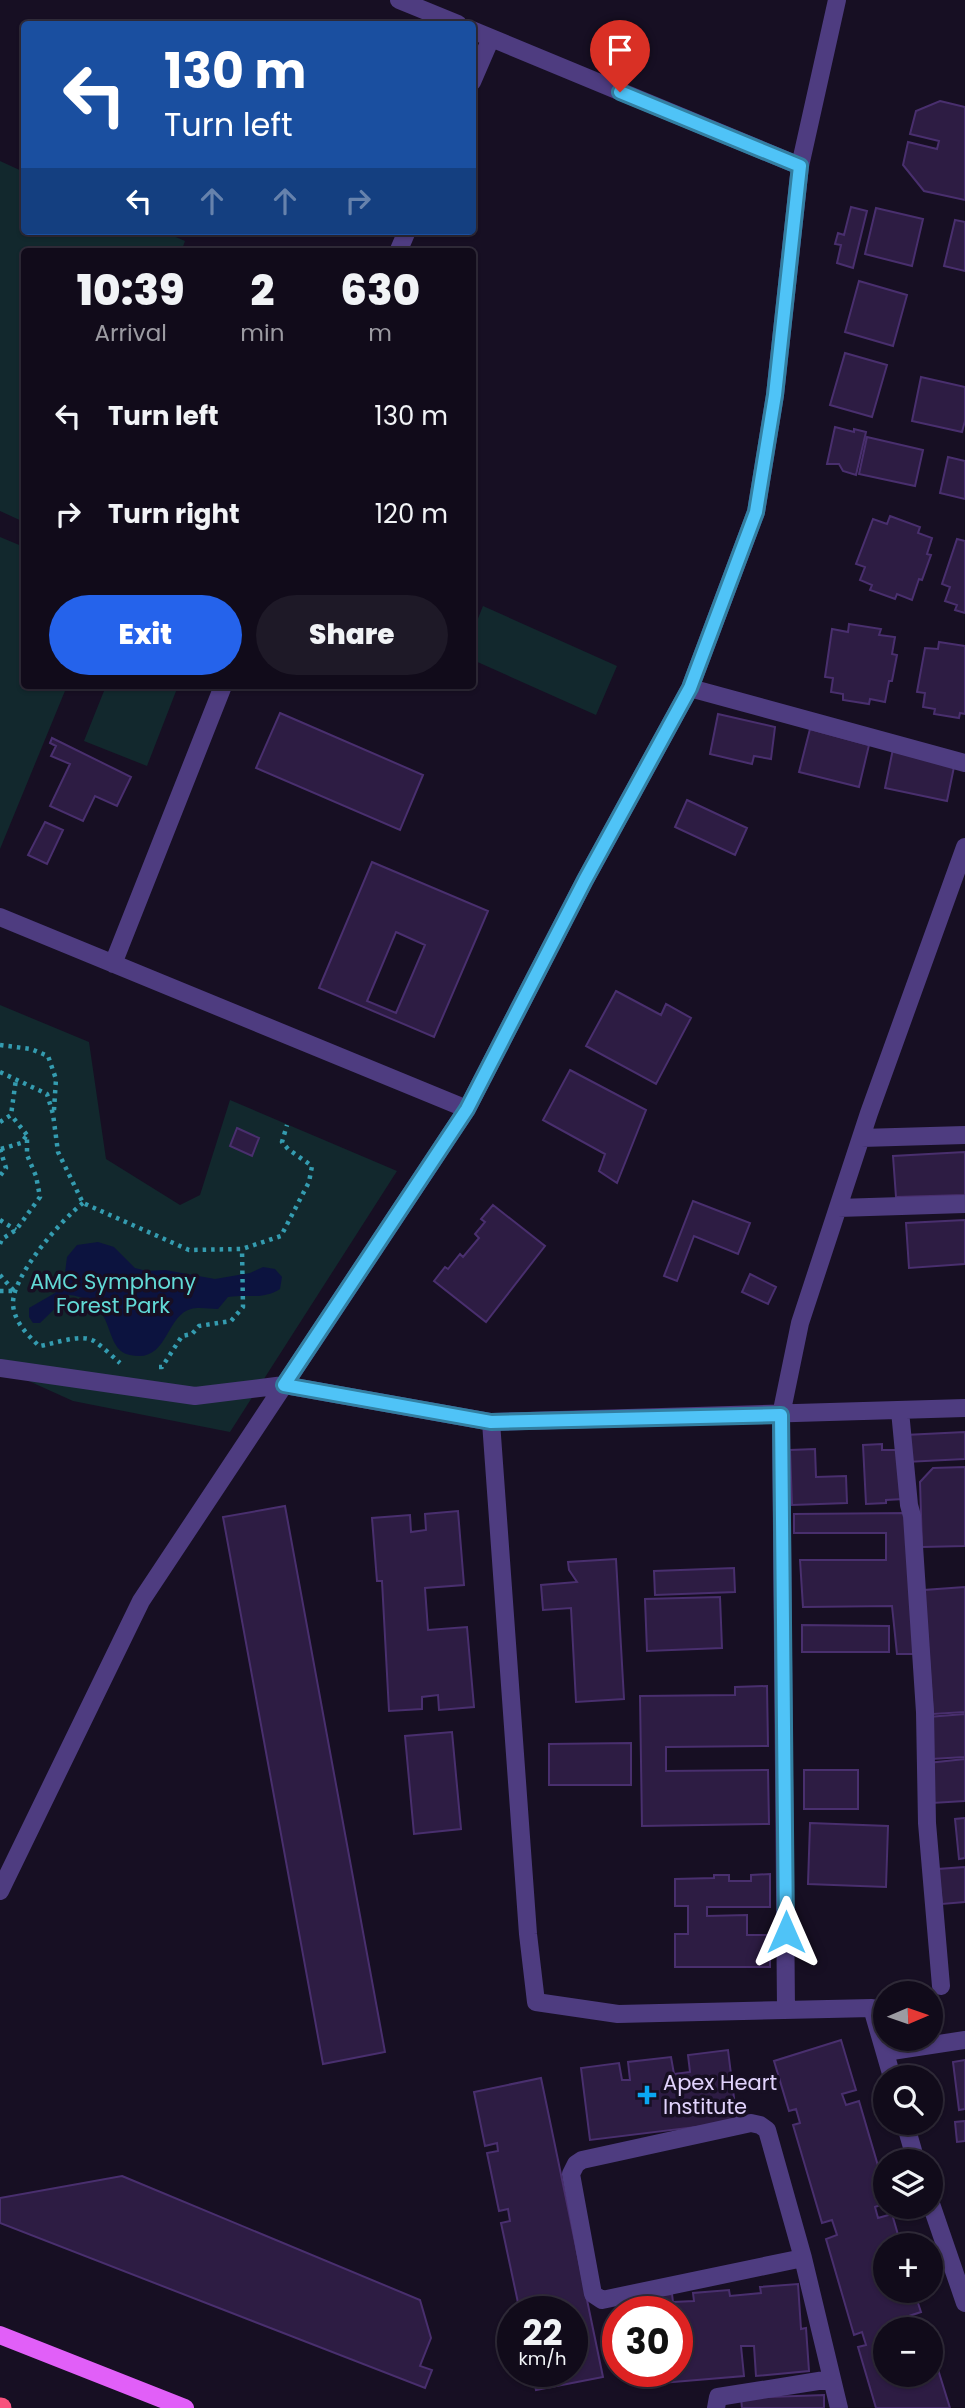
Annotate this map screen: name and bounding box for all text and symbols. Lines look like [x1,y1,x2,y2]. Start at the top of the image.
pin [590,20,650,92]
icon: arrive [601,31,639,69]
text: 130 m [164,37,306,105]
icon: left [49,49,140,140]
text: Turn left [164,102,293,147]
icon: left [120,182,158,220]
icon: ahead [193,182,231,220]
icon: ahead [266,182,304,220]
icon: right [339,182,377,220]
text: 10:39 [77,261,184,320]
text: 2 [250,261,274,320]
text: 630 [340,261,420,320]
text: Arrival [94,317,167,349]
text: min [240,317,284,349]
text: m [368,317,392,349]
icon: left [49,397,87,435]
text: Turn left [108,398,219,434]
text: 130 m [374,398,448,434]
icon: right [49,495,87,533]
text: Turn right [108,496,240,532]
text: 120 m [375,496,448,532]
button: Exit [49,595,242,675]
button: Share [256,595,448,675]
park label: AMC Symphony Forest Park [30,1267,196,1320]
position arrow [749,1895,823,1969]
north arrow [873,1981,943,2051]
map controls [873,1981,943,2387]
button: search [873,2065,943,2135]
place label: Apex Heart Institute [663,2068,777,2121]
marker: Apex Heart Institute [637,2085,657,2105]
button: layers [873,2149,943,2219]
button: + [873,2233,943,2303]
speed limit sign: 30 [602,2296,693,2387]
text: 22 [523,2308,562,2357]
button: − [873,2317,943,2387]
text: km/h [519,2346,566,2371]

